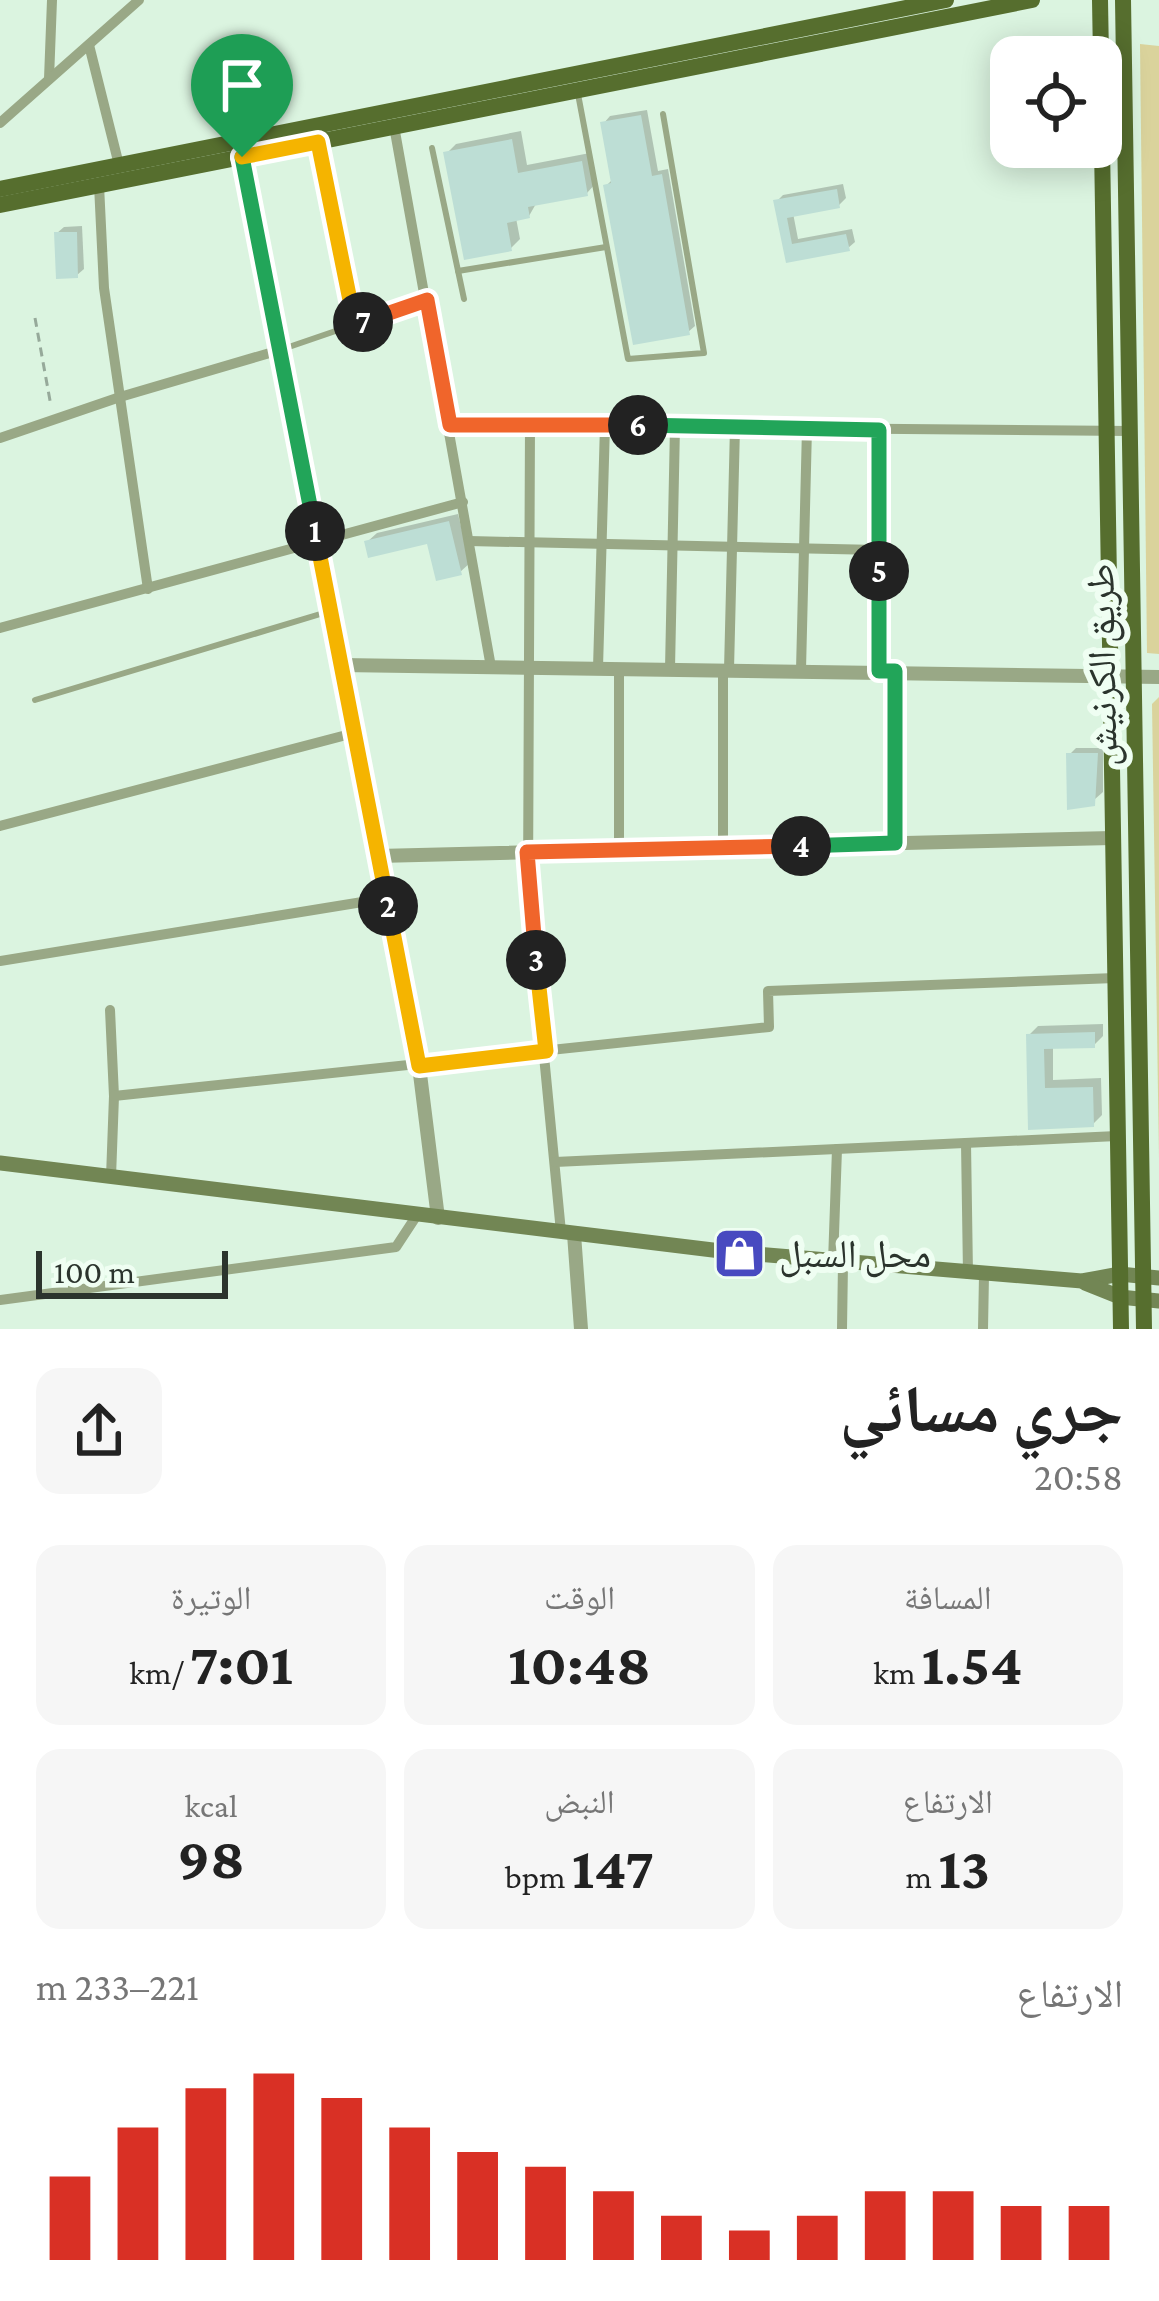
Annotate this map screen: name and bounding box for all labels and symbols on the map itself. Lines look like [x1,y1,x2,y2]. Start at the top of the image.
pin [191,34,293,157]
pin: 7 [333,292,393,352]
pin: 6 [608,395,668,455]
pin: 1 [285,501,345,561]
pin: 5 [849,541,909,601]
street label: طريق الكرنيش [1078,563,1128,767]
pin: 4 [771,816,831,876]
pin: 2 [358,876,418,936]
pin: 3 [506,930,566,990]
shop icon: محل السبل [712,1225,768,1281]
place label: محل السبل [779,1232,931,1278]
scale bar [36,1245,228,1298]

